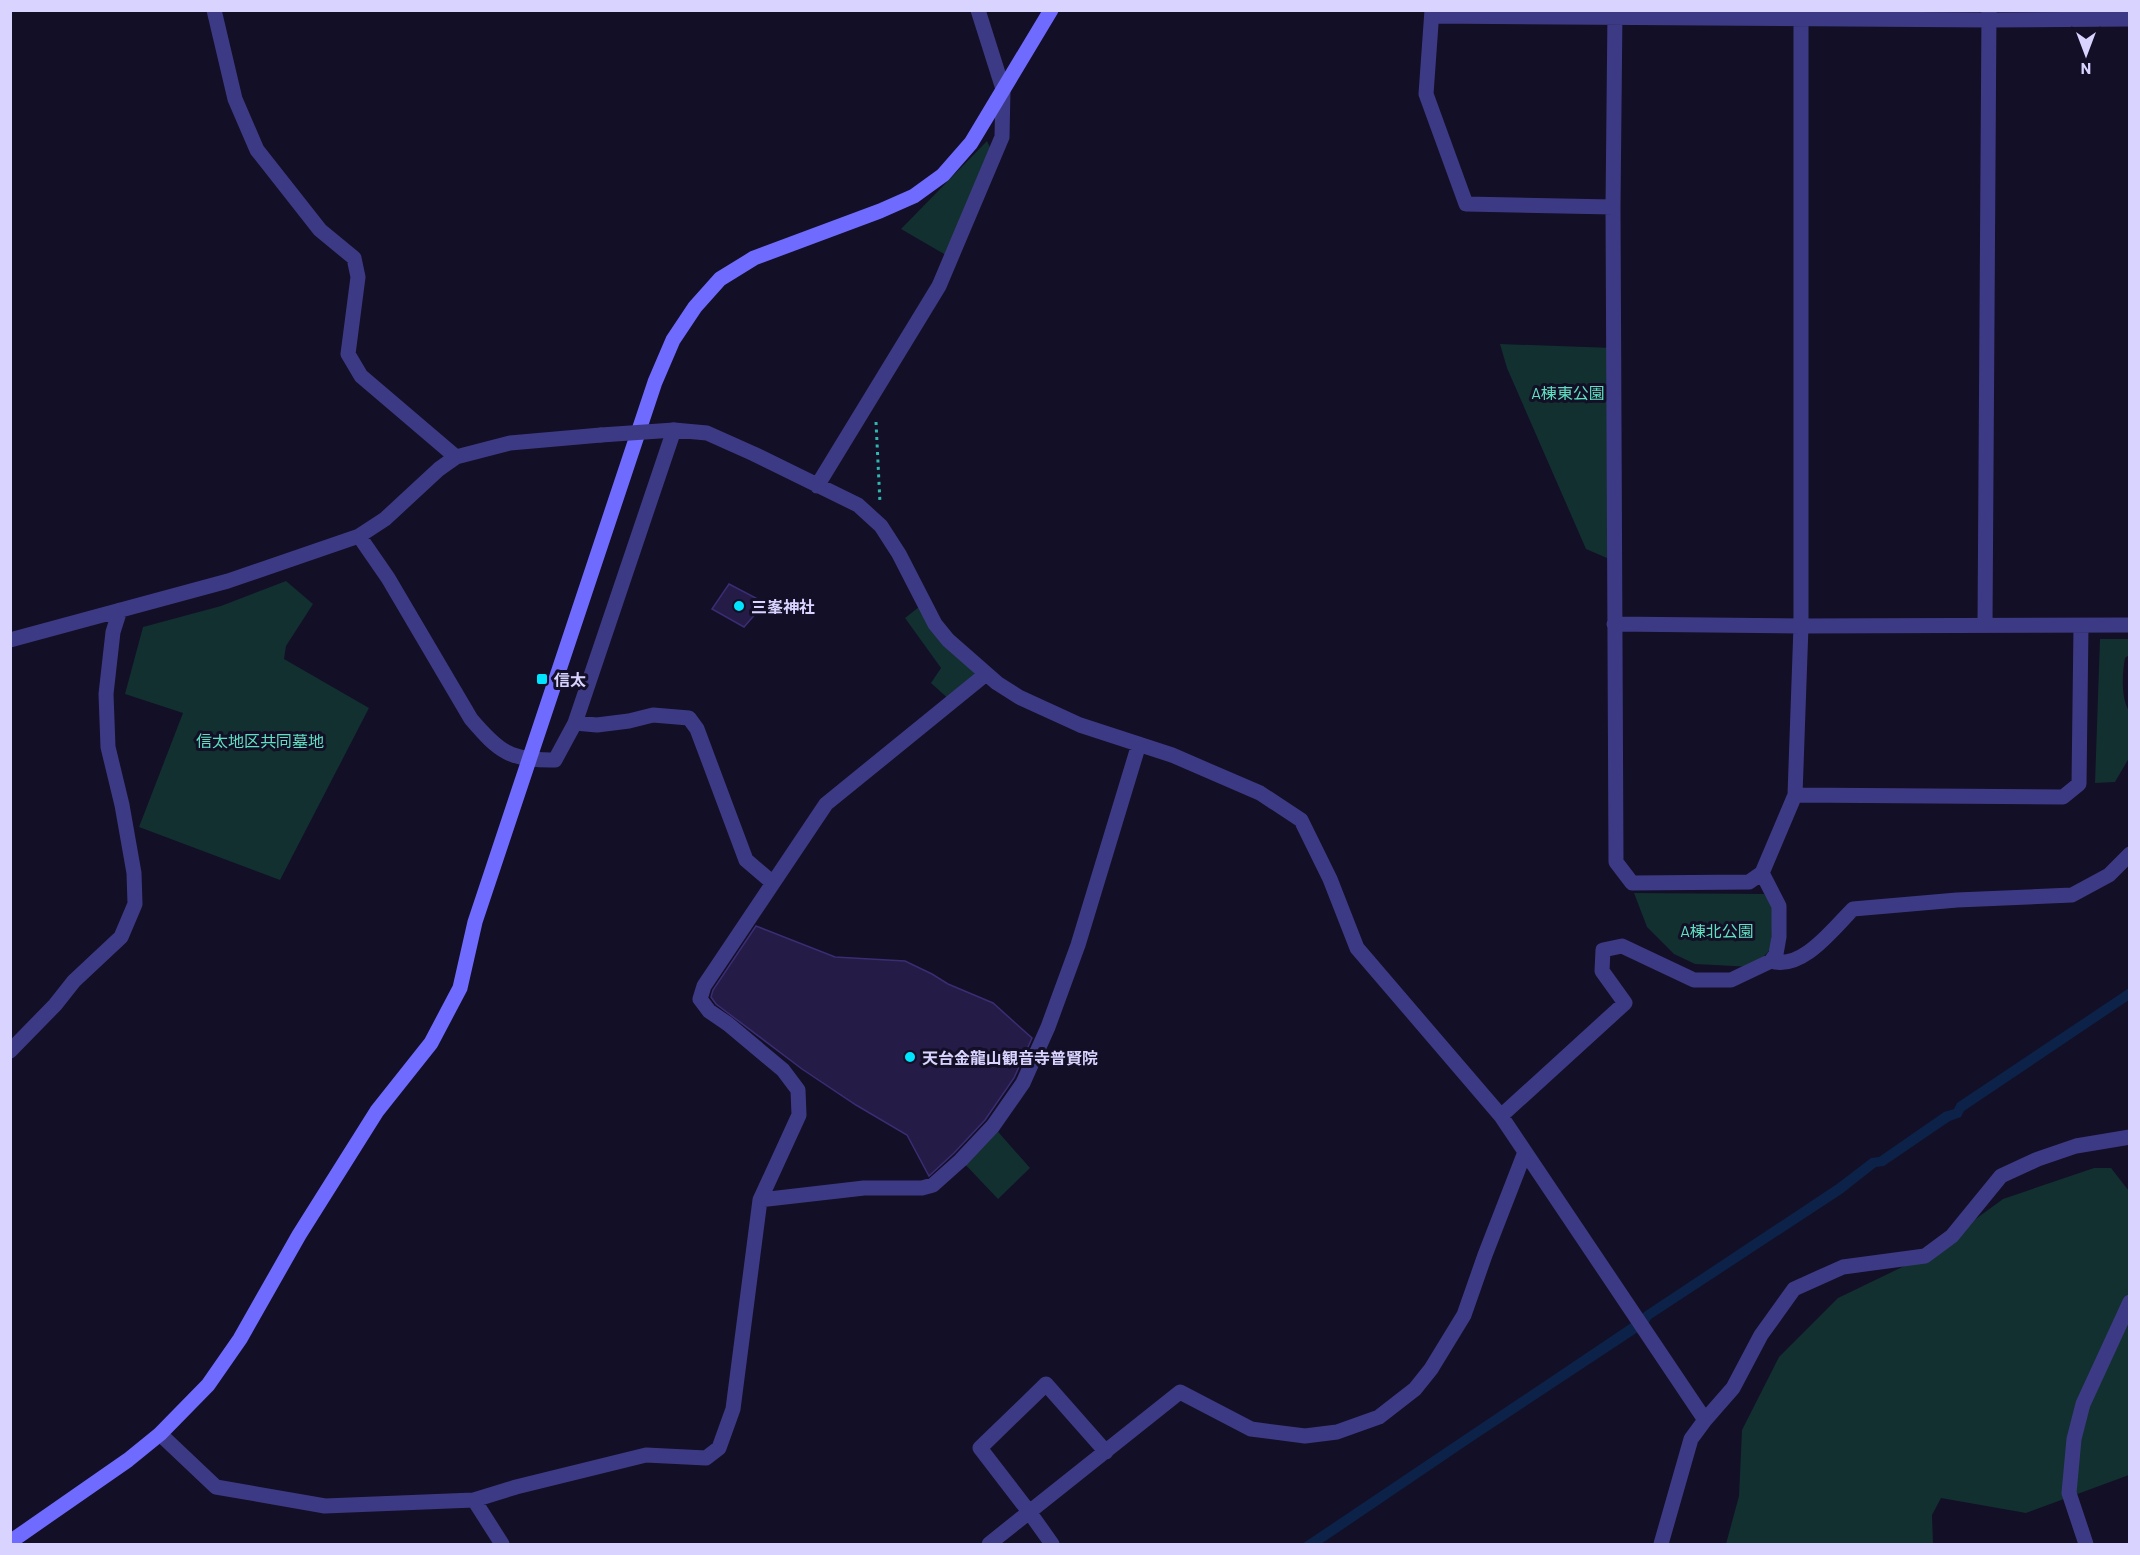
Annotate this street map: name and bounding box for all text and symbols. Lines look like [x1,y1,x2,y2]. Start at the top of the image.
north arrow [2056,24,2116,84]
text: N [2081,60,2091,79]
park label: A棟東公園 [1531,383,1605,402]
place label: 三峯神社 [751,597,815,616]
marker: 三峯神社 [732,599,746,613]
place label: 信太 [553,670,586,689]
marker: 信太 [535,672,549,686]
park label: 信太地区共同墓地 [196,731,324,750]
park label: A棟北公園 [1680,921,1754,940]
place label: 天台金龍山観音寺普賢院 [922,1048,1098,1067]
marker: 天台金龍山観音寺普賢院 [903,1050,917,1064]

